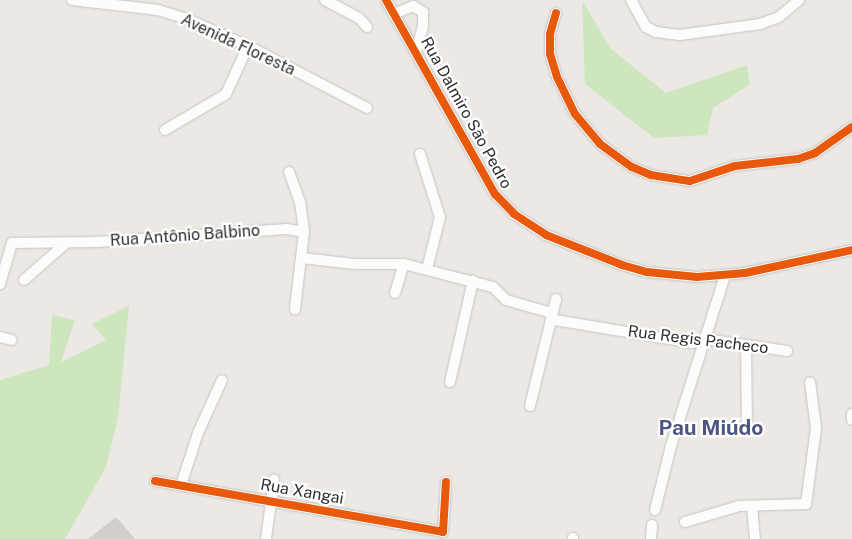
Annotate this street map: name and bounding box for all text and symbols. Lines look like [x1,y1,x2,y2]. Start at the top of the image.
street label: Avenida Floresta [178,10,298,80]
street label: Rua Dalmiro São Pedro [416,34,516,192]
street label: Rua Antônio Balbino [109,221,261,251]
street label: Rua Regis Pacheco [627,322,769,358]
district label: Pau Miúdo [659,415,763,441]
street label: Rua Xangai [259,475,345,509]

